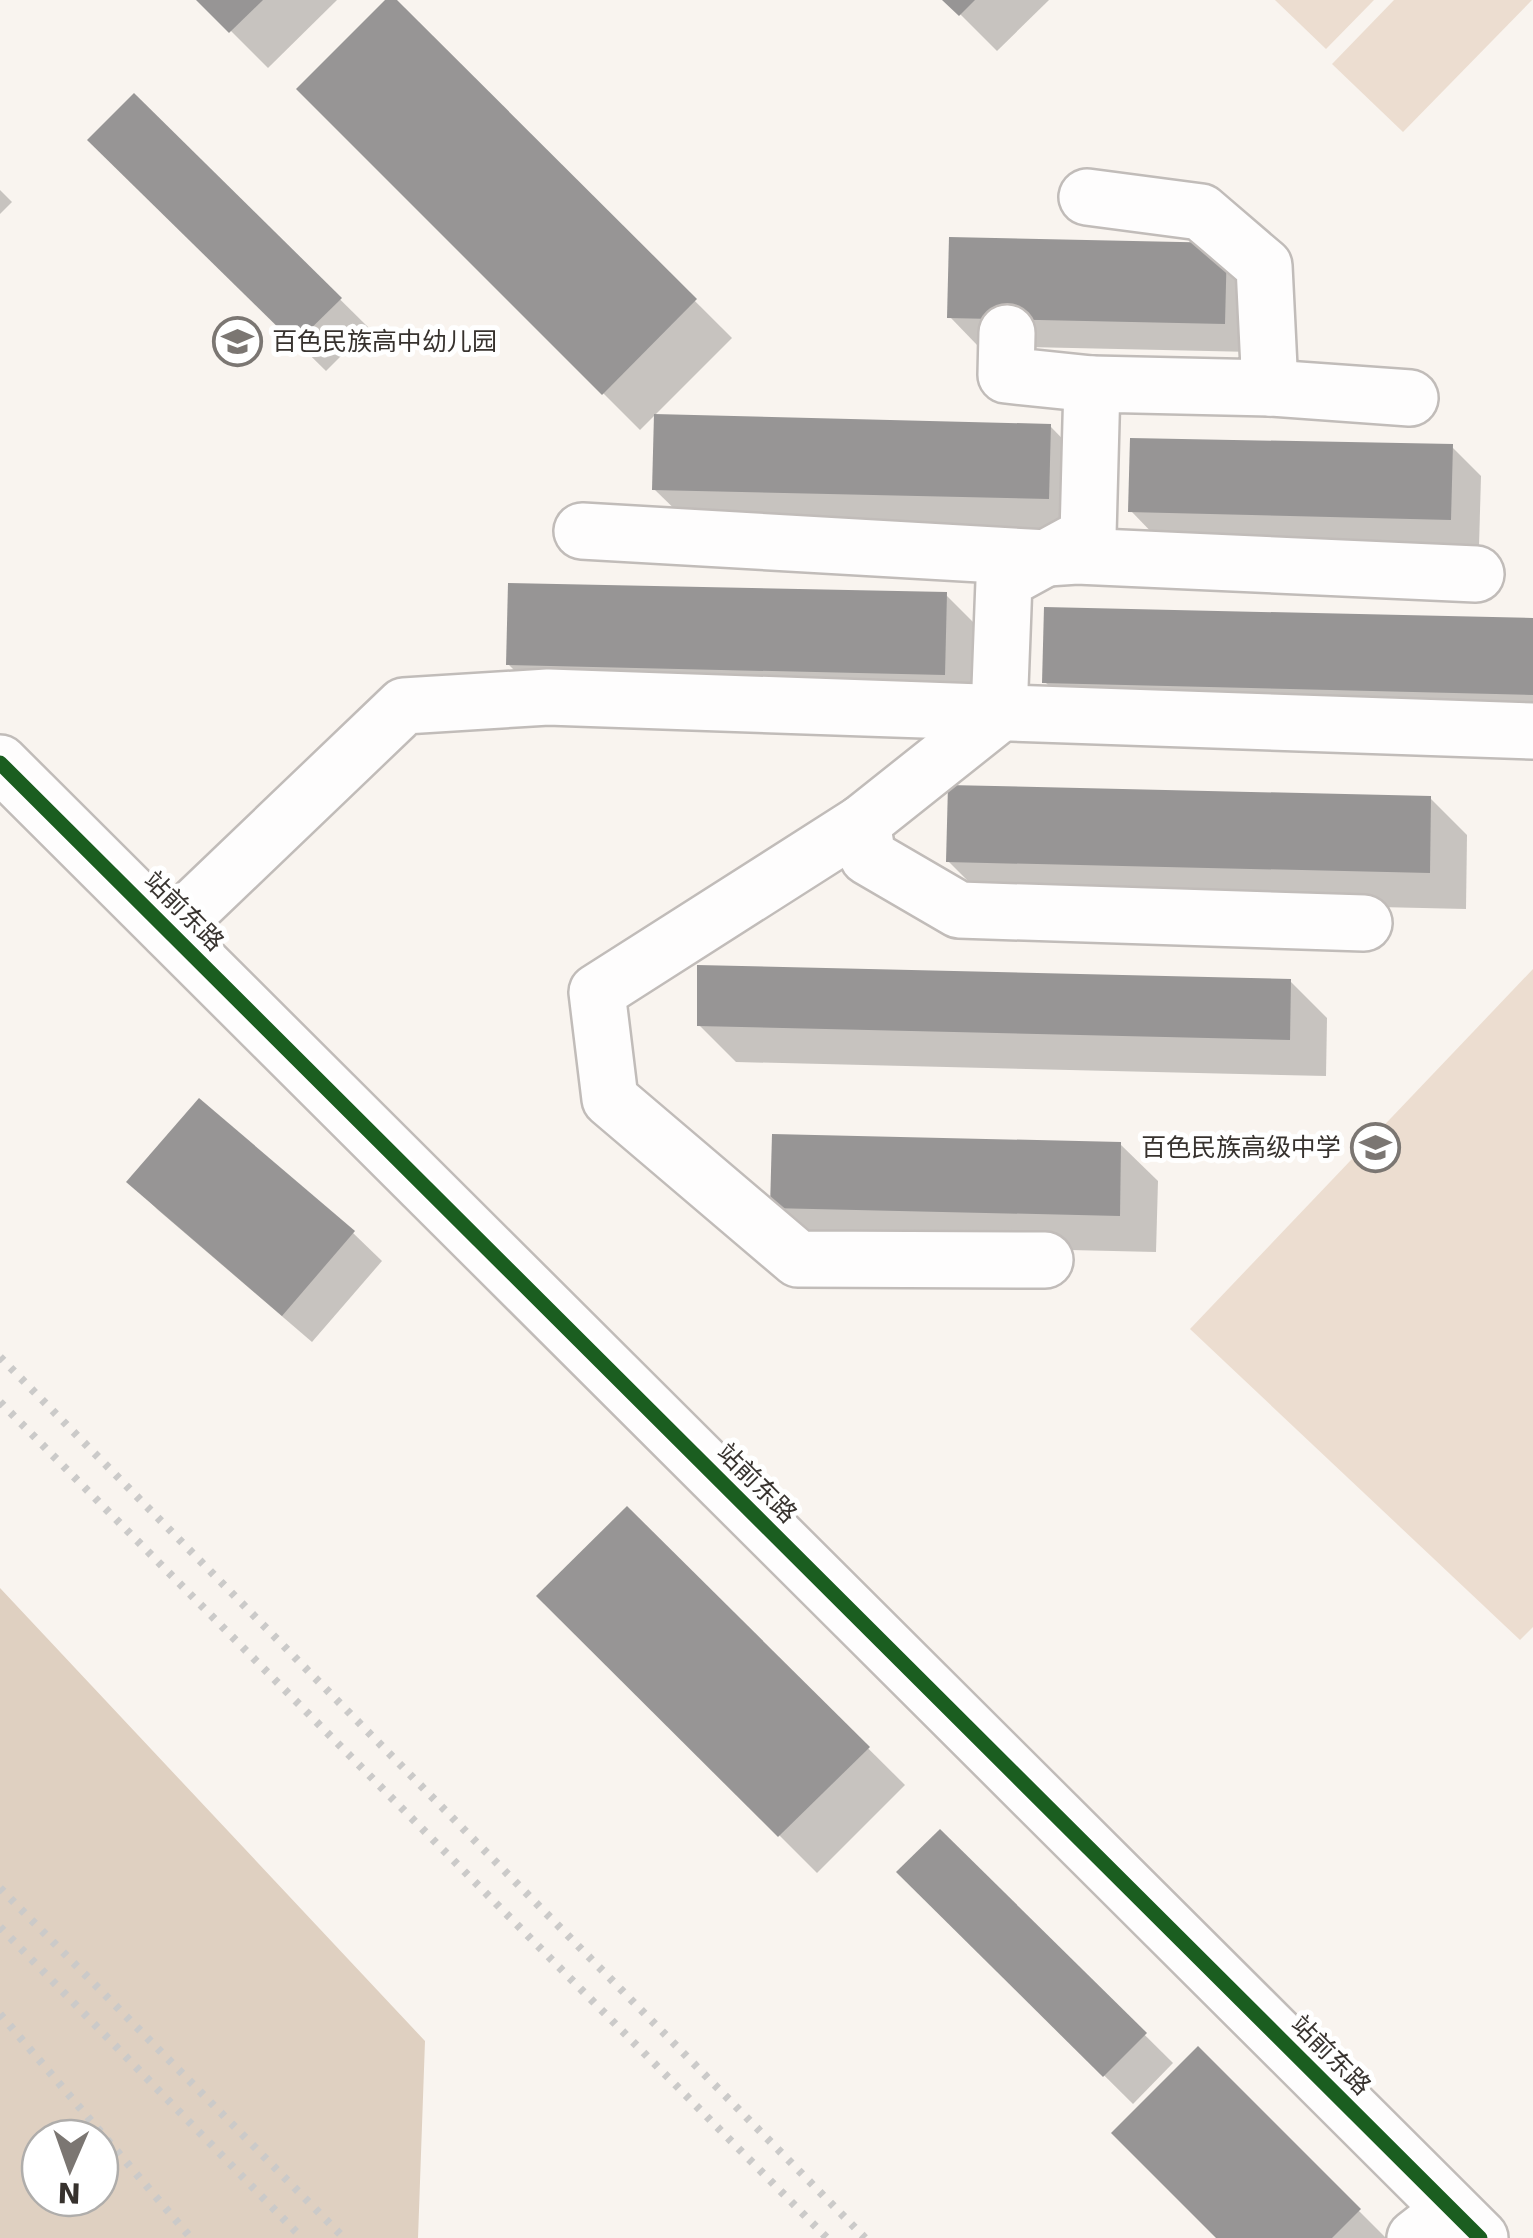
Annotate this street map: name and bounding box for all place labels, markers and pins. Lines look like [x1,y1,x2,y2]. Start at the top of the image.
school or university icon: 百色民族高中幼儿园 [211,315,263,367]
place label: 百色民族高中幼儿园 [272,327,497,356]
school or university icon: 百色民族高级中学 [1350,1121,1402,1173]
place label: 百色民族高级中学 [1141,1133,1341,1162]

